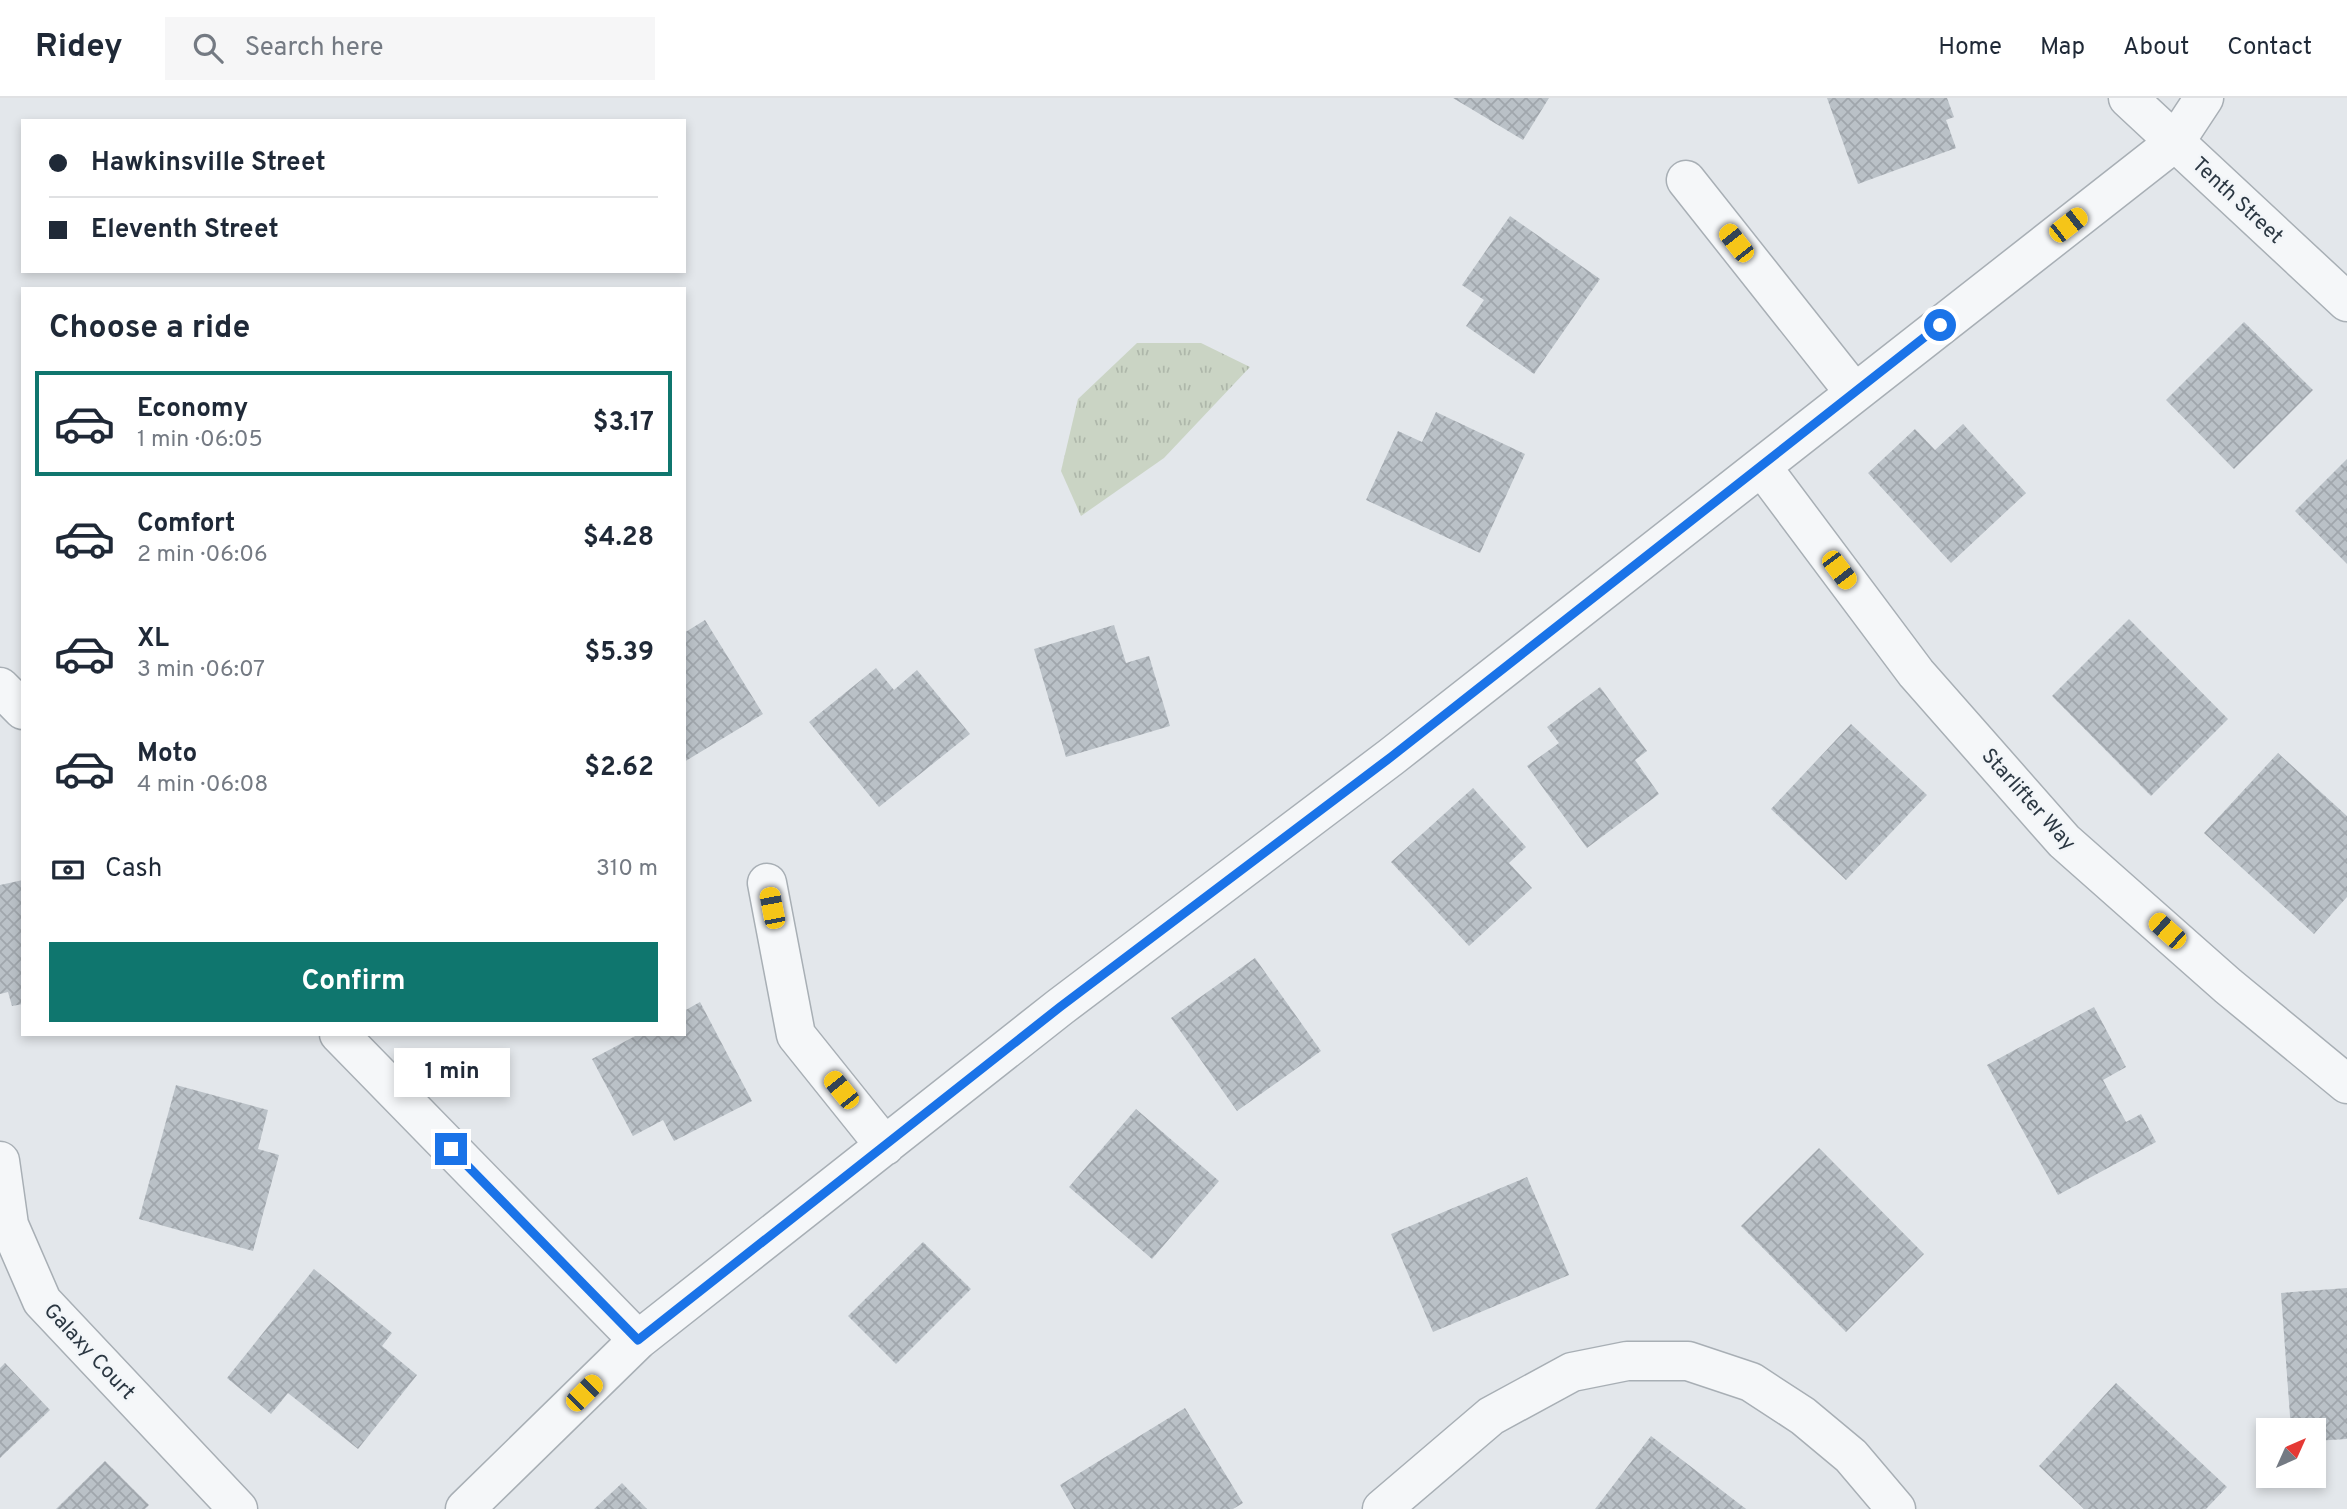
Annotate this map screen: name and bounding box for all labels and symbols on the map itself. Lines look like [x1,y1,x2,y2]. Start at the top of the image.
street label: Tenth Street [2186,152,2288,250]
car [2045,204,2092,246]
car [1715,220,1758,266]
route start [1924,309,1956,341]
car [1818,547,1861,593]
street label: Starlifter Way [1975,743,2081,857]
car [758,885,787,931]
car [2145,909,2190,953]
callout: 1 min [393,1048,509,1096]
car [820,1067,863,1113]
route end [435,1133,467,1165]
street label: Galaxy Court [37,1298,141,1406]
car [562,1371,607,1415]
north arrow [2256,1418,2326,1488]

